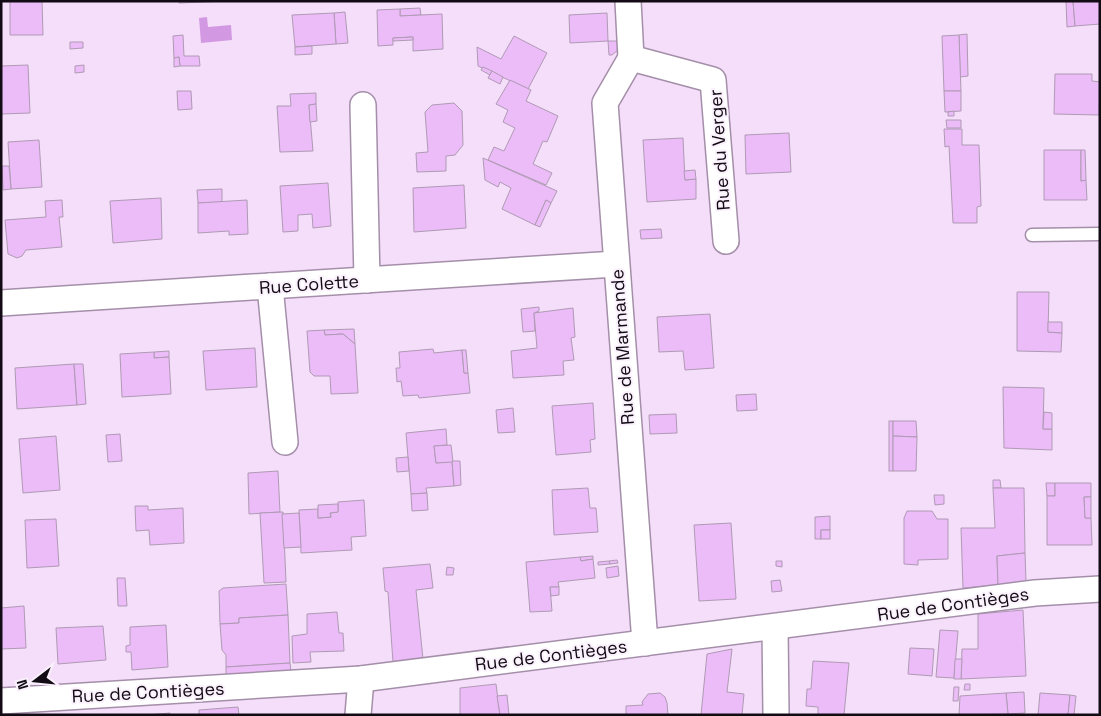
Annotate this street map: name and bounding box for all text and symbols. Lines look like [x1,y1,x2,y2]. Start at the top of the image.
street label: Rue du Verger [703,89,735,211]
street label: Rue de Marmande [605,268,639,426]
street label: Rue Colette [258,269,360,299]
street label: Rue de Contièges [876,582,1030,626]
street label: Rue de Contièges [474,634,628,676]
north arrow [10,656,60,706]
street label: Rue de Contièges [71,677,225,707]
text: N [13,678,32,692]

